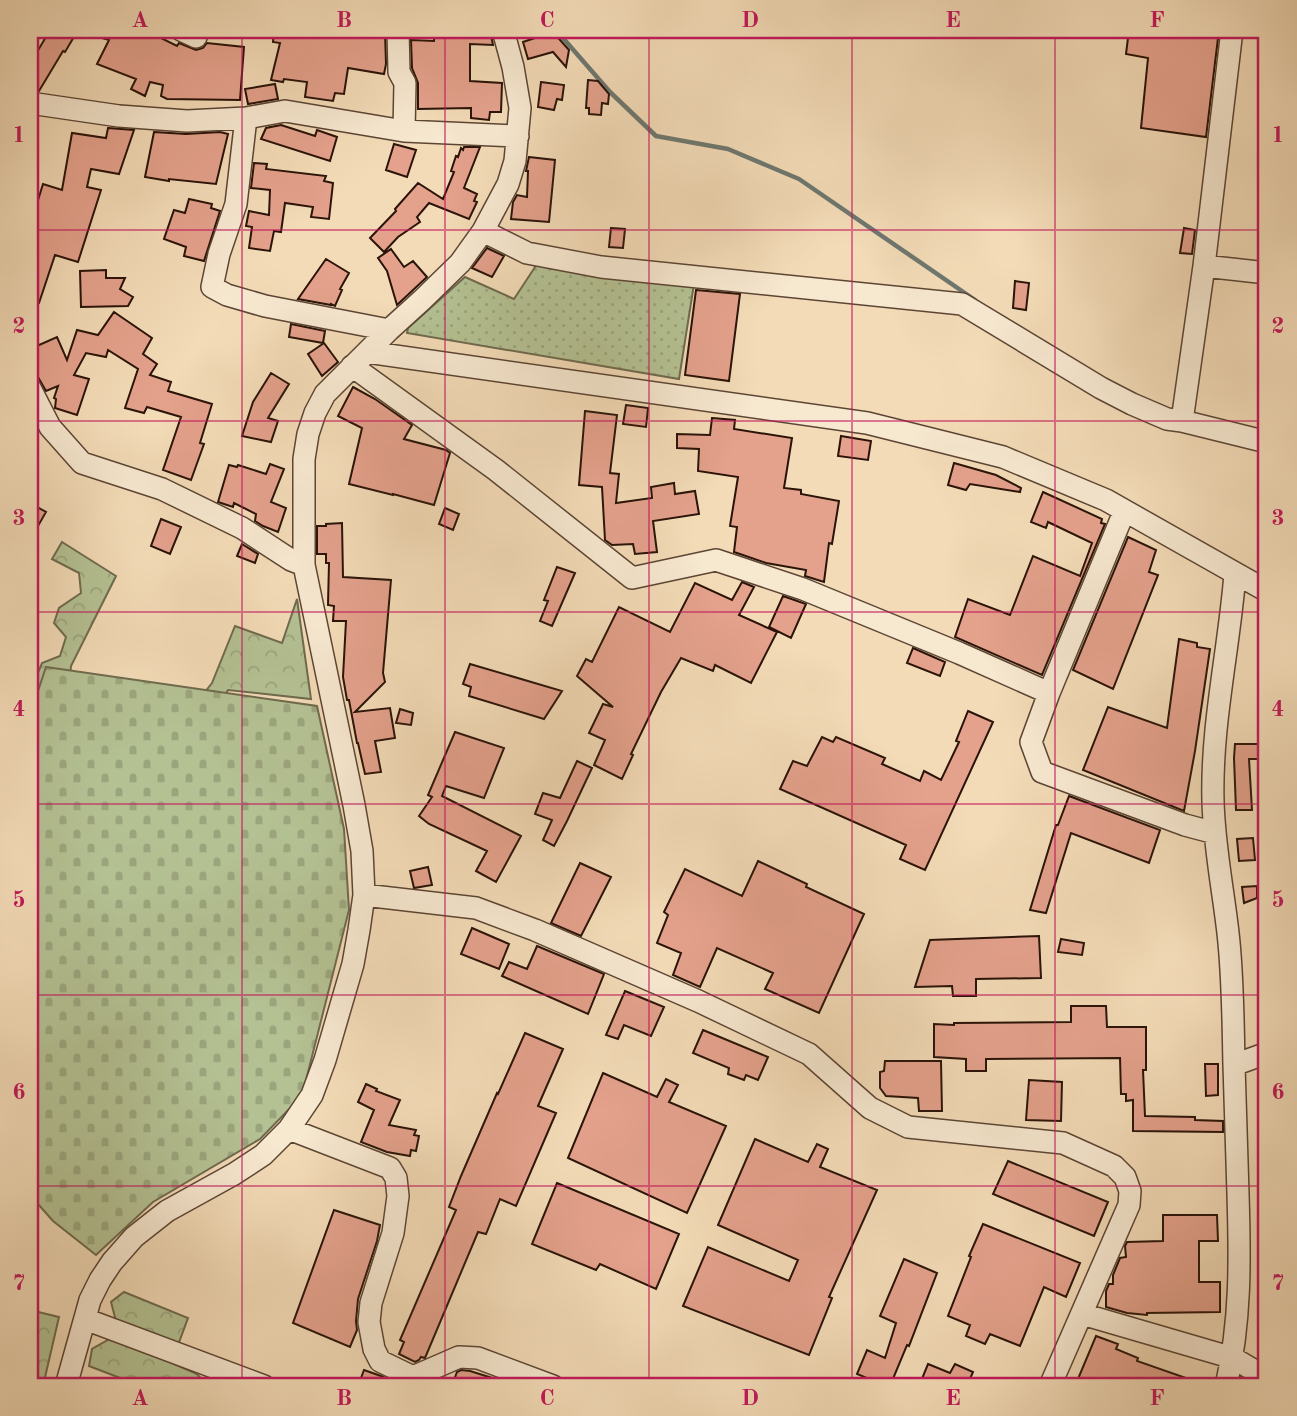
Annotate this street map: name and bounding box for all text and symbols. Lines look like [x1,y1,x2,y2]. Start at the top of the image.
text: A [131,9,149,32]
text: B [336,9,352,32]
text: C [539,9,555,32]
text: D [741,9,759,32]
text: E [945,9,961,32]
text: F [1149,9,1165,32]
text: 1 [12,124,26,147]
text: 1 [1271,124,1285,147]
text: 2 [12,315,26,338]
text: 2 [1271,315,1285,338]
text: 3 [12,507,26,530]
text: 3 [1271,507,1285,530]
text: 4 [12,698,26,721]
text: 4 [1271,698,1285,721]
text: 5 [12,889,26,912]
text: 5 [1271,889,1285,912]
text: 6 [12,1081,26,1104]
text: 6 [1271,1081,1285,1104]
text: 7 [12,1272,26,1295]
text: 7 [1271,1272,1285,1295]
text: A [131,1387,149,1410]
text: B [336,1387,352,1410]
text: C [539,1387,555,1410]
text: D [741,1387,759,1410]
text: E [945,1387,961,1410]
text: F [1149,1387,1165,1410]

